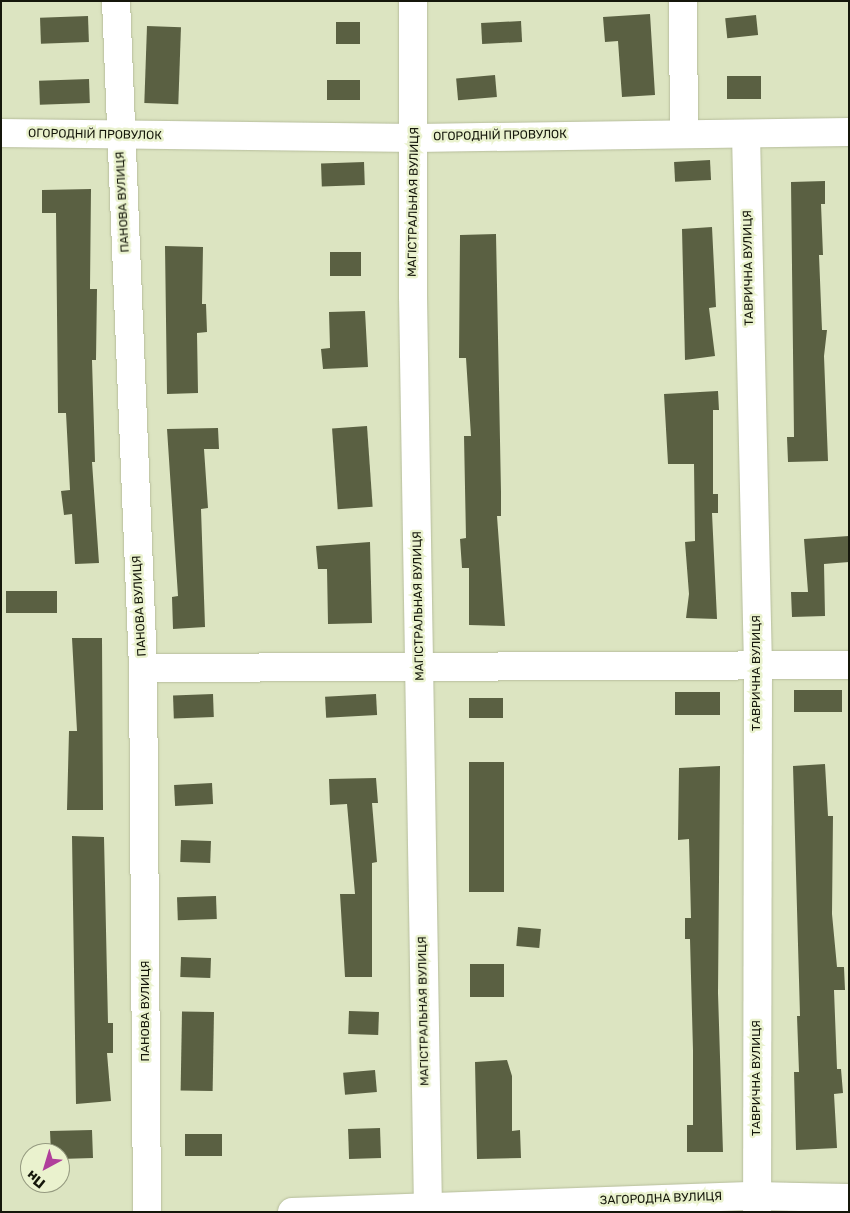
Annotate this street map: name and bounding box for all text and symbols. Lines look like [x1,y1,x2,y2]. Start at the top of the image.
street label: ОГОРОДНІЙ ПРОВУЛОК [28,127,162,143]
street label: МАГІСТРАЛЬНАЯ ВУЛИЦЯ [405,127,423,277]
street label: ОГОРОДНІЙ ПРОВУЛОК [433,128,567,144]
street label: ПАНОВА ВУЛИЦЯ [113,151,133,253]
street label: ТАВРИЧНА ВУЛИЦЯ [741,210,757,326]
street label: МАГІСТРАЛЬНАЯ ВУЛИЦЯ [410,531,428,681]
street label: ПАНОВА ВУЛИЦЯ [130,555,150,657]
street label: ТАВРИЧНА ВУЛИЦЯ [750,615,764,731]
street label: МАГІСТРАЛЬНАЯ ВУЛИЦЯ [415,936,433,1086]
street label: ПАНОВА ВУЛИЦЯ [139,960,153,1062]
street label: ТАВРИЧНА ВУЛИЦЯ [750,1020,764,1136]
north arrow [20,1143,70,1193]
text: Пн [23,1167,49,1192]
street label: ЗАГОРОДНА ВУЛИЦЯ [600,1190,722,1208]

